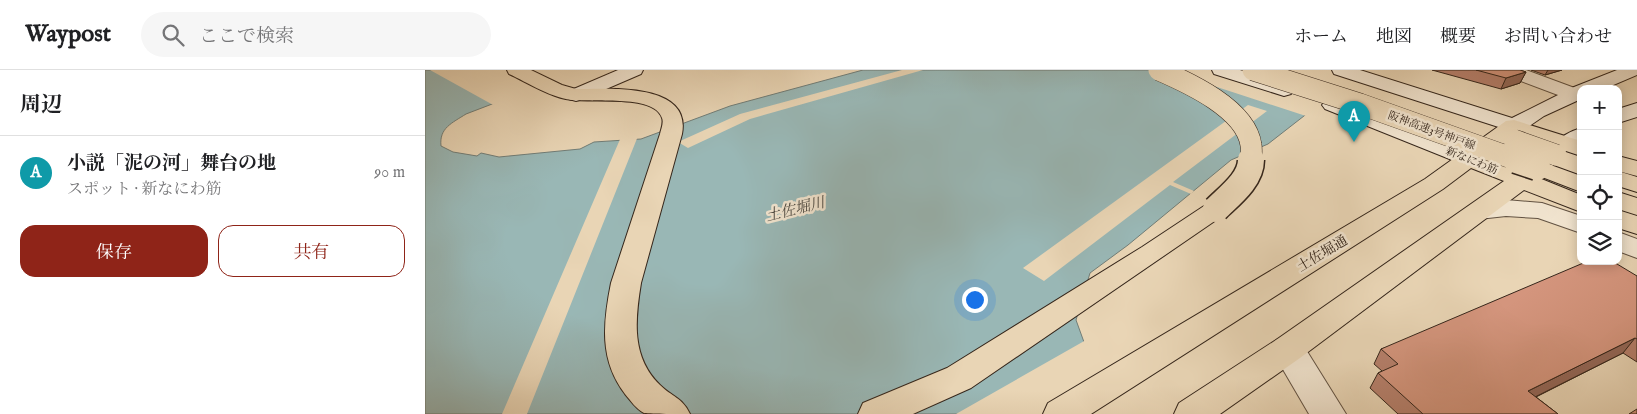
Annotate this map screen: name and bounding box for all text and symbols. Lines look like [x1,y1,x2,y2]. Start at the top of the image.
search box [141,12,491,57]
text: Waypost [25,19,111,50]
icon: search [159,21,187,49]
text: ここで検索 [199,25,294,49]
text: ホーム [1294,26,1348,49]
text: 地図 [1376,26,1412,49]
text: 概要 [1440,26,1476,49]
text: お問い合わせ [1504,26,1612,49]
map controls [1577,85,1622,265]
button: + [1577,85,1622,130]
text: 周辺 [20,92,62,119]
pin: A [1338,101,1370,142]
street label: 阪神高速3号神戸線 [1386,109,1477,153]
button: − [1577,130,1622,175]
street label: 新なにわ筋 [1444,144,1500,178]
text: 小説「泥の河」舞台の地 [67,152,276,176]
text: A [31,163,41,183]
text: 90 m [374,163,405,183]
button: locate [1577,175,1622,220]
text: スポット · 新なにわ筋 [67,180,222,200]
water label: 土佐堀川 [764,193,828,226]
button: layers [1577,220,1622,265]
button: 保存 [20,225,208,277]
button: 共有 [218,225,405,277]
street label: 土佐堀通 [1294,232,1351,276]
your location [962,287,988,313]

